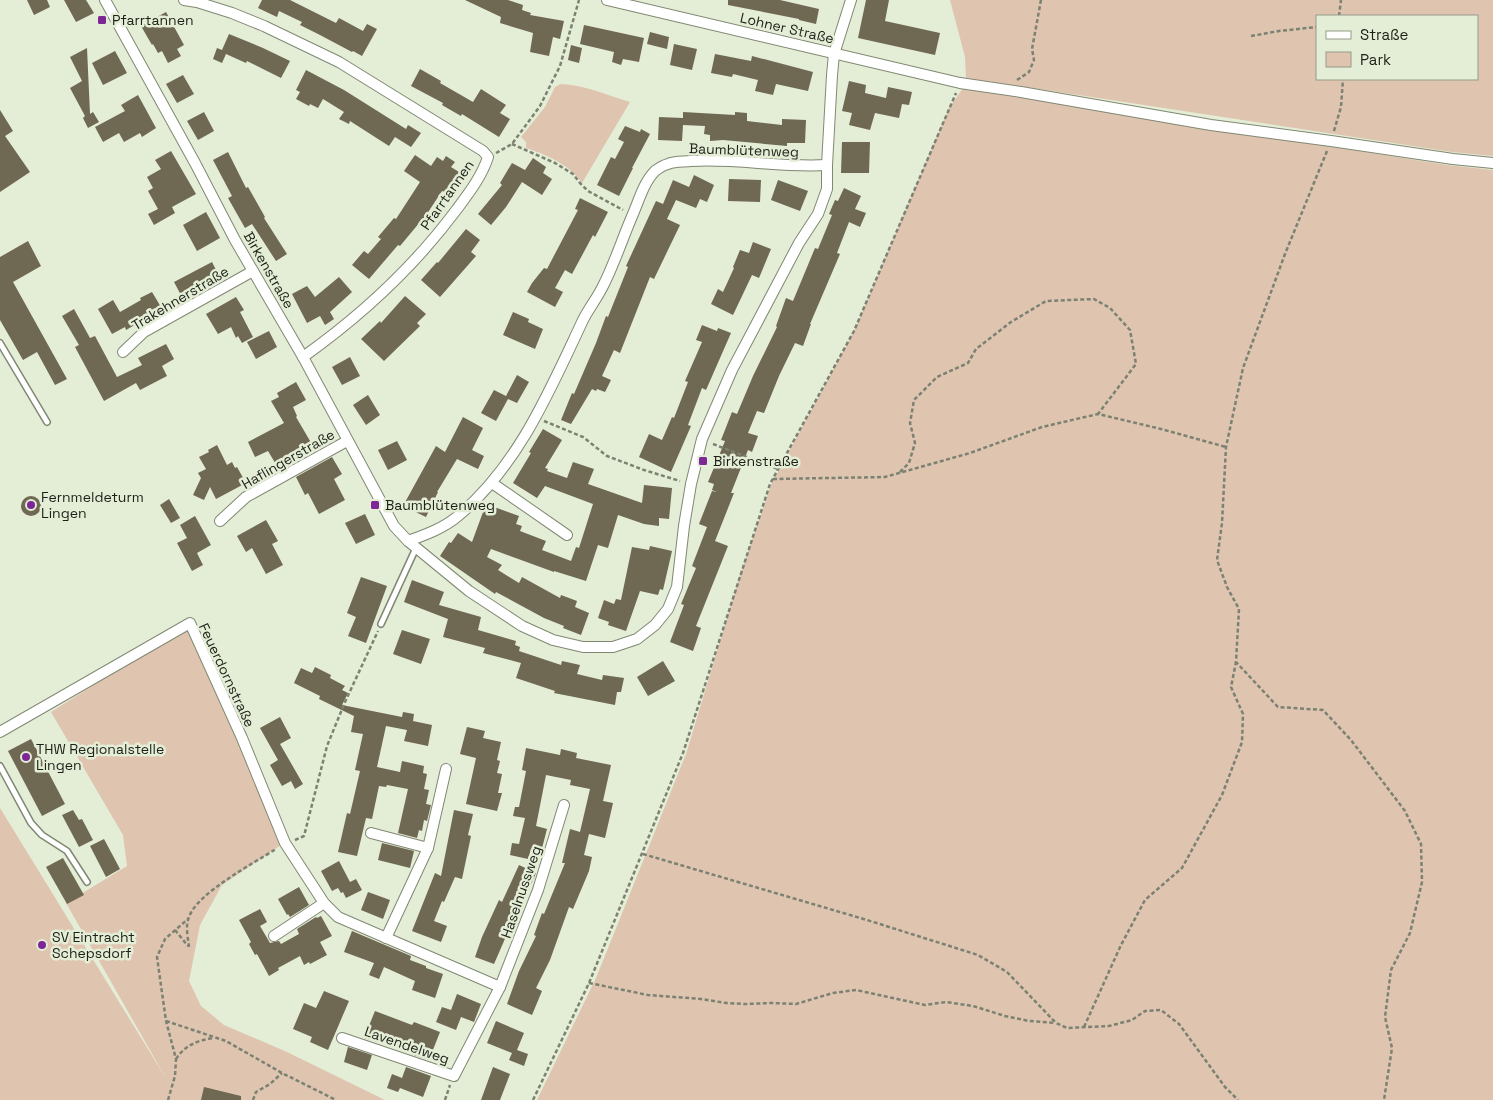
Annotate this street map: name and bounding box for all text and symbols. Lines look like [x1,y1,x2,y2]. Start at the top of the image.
street label: Lohner Straße [738,8,836,48]
place label: Pfarrtannen [112,11,194,29]
marker: Pfarrtannen [96,14,108,26]
legend [1316,15,1478,80]
text: Straße [1360,25,1409,44]
text: Park [1360,50,1391,69]
street label: Baumblütenweg [689,139,799,161]
street label: Pfarrtannen [416,156,478,234]
street label: Birkenstraße [240,228,298,312]
street label: Trakehnerstraße [128,262,232,334]
street label: Haflingerstraße [238,425,338,493]
place label: Birkenstraße [713,452,799,470]
marker: Birkenstraße [697,455,709,467]
place label: Fernmeldeturm Lingen [41,488,144,522]
place label: Baumblütenweg [385,496,495,514]
marker: Fernmeldeturm Lingen [25,499,37,511]
marker: Baumblütenweg [369,499,381,511]
street label: Feuerdornstraße [195,620,259,730]
place label: THW Regionalstelle Lingen [36,740,164,774]
marker: THW Regionalstelle Lingen [20,751,32,763]
street label: Haselnussweg [497,844,545,940]
place label: SV Eintracht Schepsdorf [52,928,135,962]
marker: SV Eintracht Schepsdorf [36,939,48,951]
street label: Lavendelweg [362,1022,452,1068]

